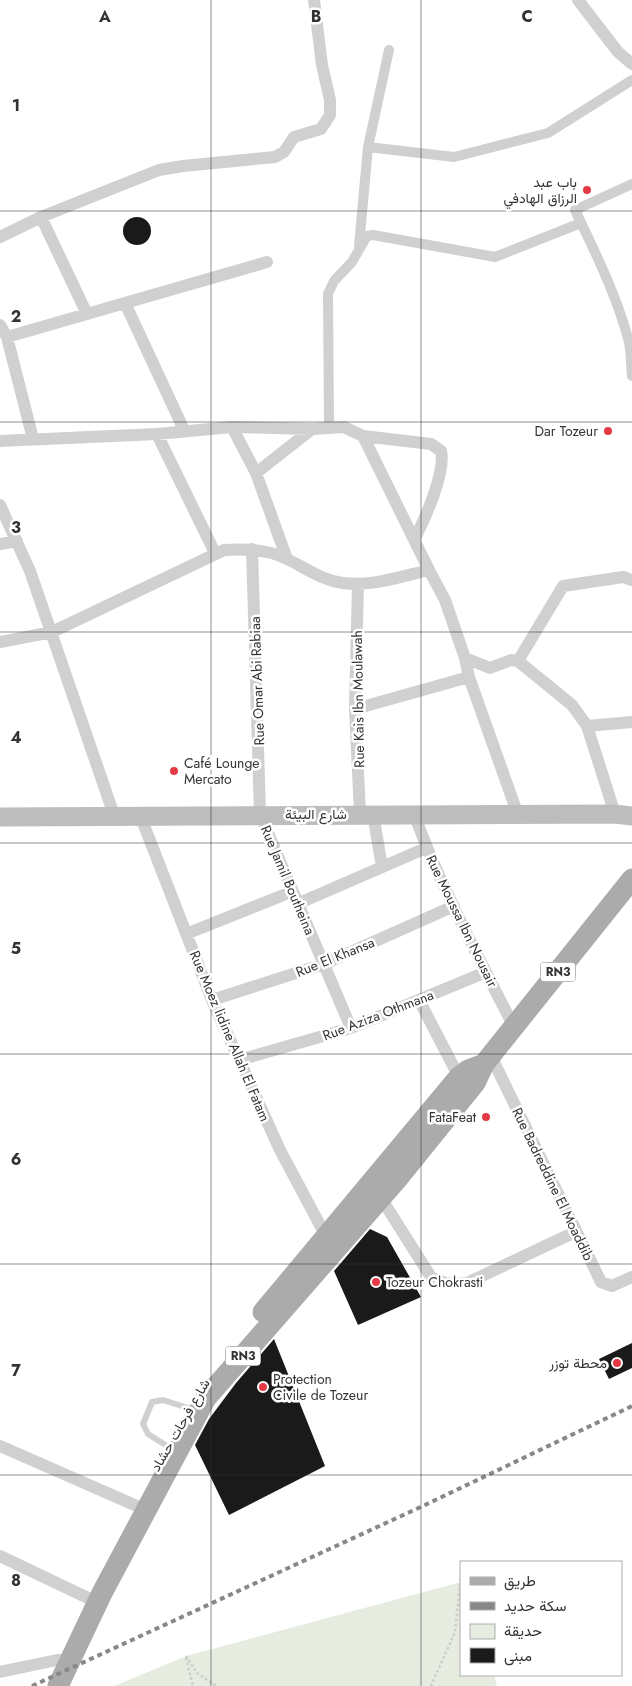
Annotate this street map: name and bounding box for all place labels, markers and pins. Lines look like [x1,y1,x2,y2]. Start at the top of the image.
place label: باب عبد الرزاق الهادفي [503,172,577,210]
marker: باب عبد الرزاق الهادفي [581,184,593,196]
place label: Dar Tozeur [535,421,598,441]
marker: Dar Tozeur [602,425,614,437]
place label: Café Lounge Mercato [184,753,260,789]
marker: Café Lounge Mercato [168,765,180,777]
place label: FataFeat [429,1107,477,1127]
marker: FataFeat [480,1111,492,1123]
place label: Tozeur Chokrasti [386,1272,483,1292]
marker: Tozeur Chokrasti [370,1276,382,1288]
place label: محطة توزر [548,1353,607,1373]
marker: محطة توزر [611,1357,623,1369]
place label: Protection Civile de Tozeur [273,1369,368,1405]
marker: Protection Civile de Tozeur [257,1381,269,1393]

